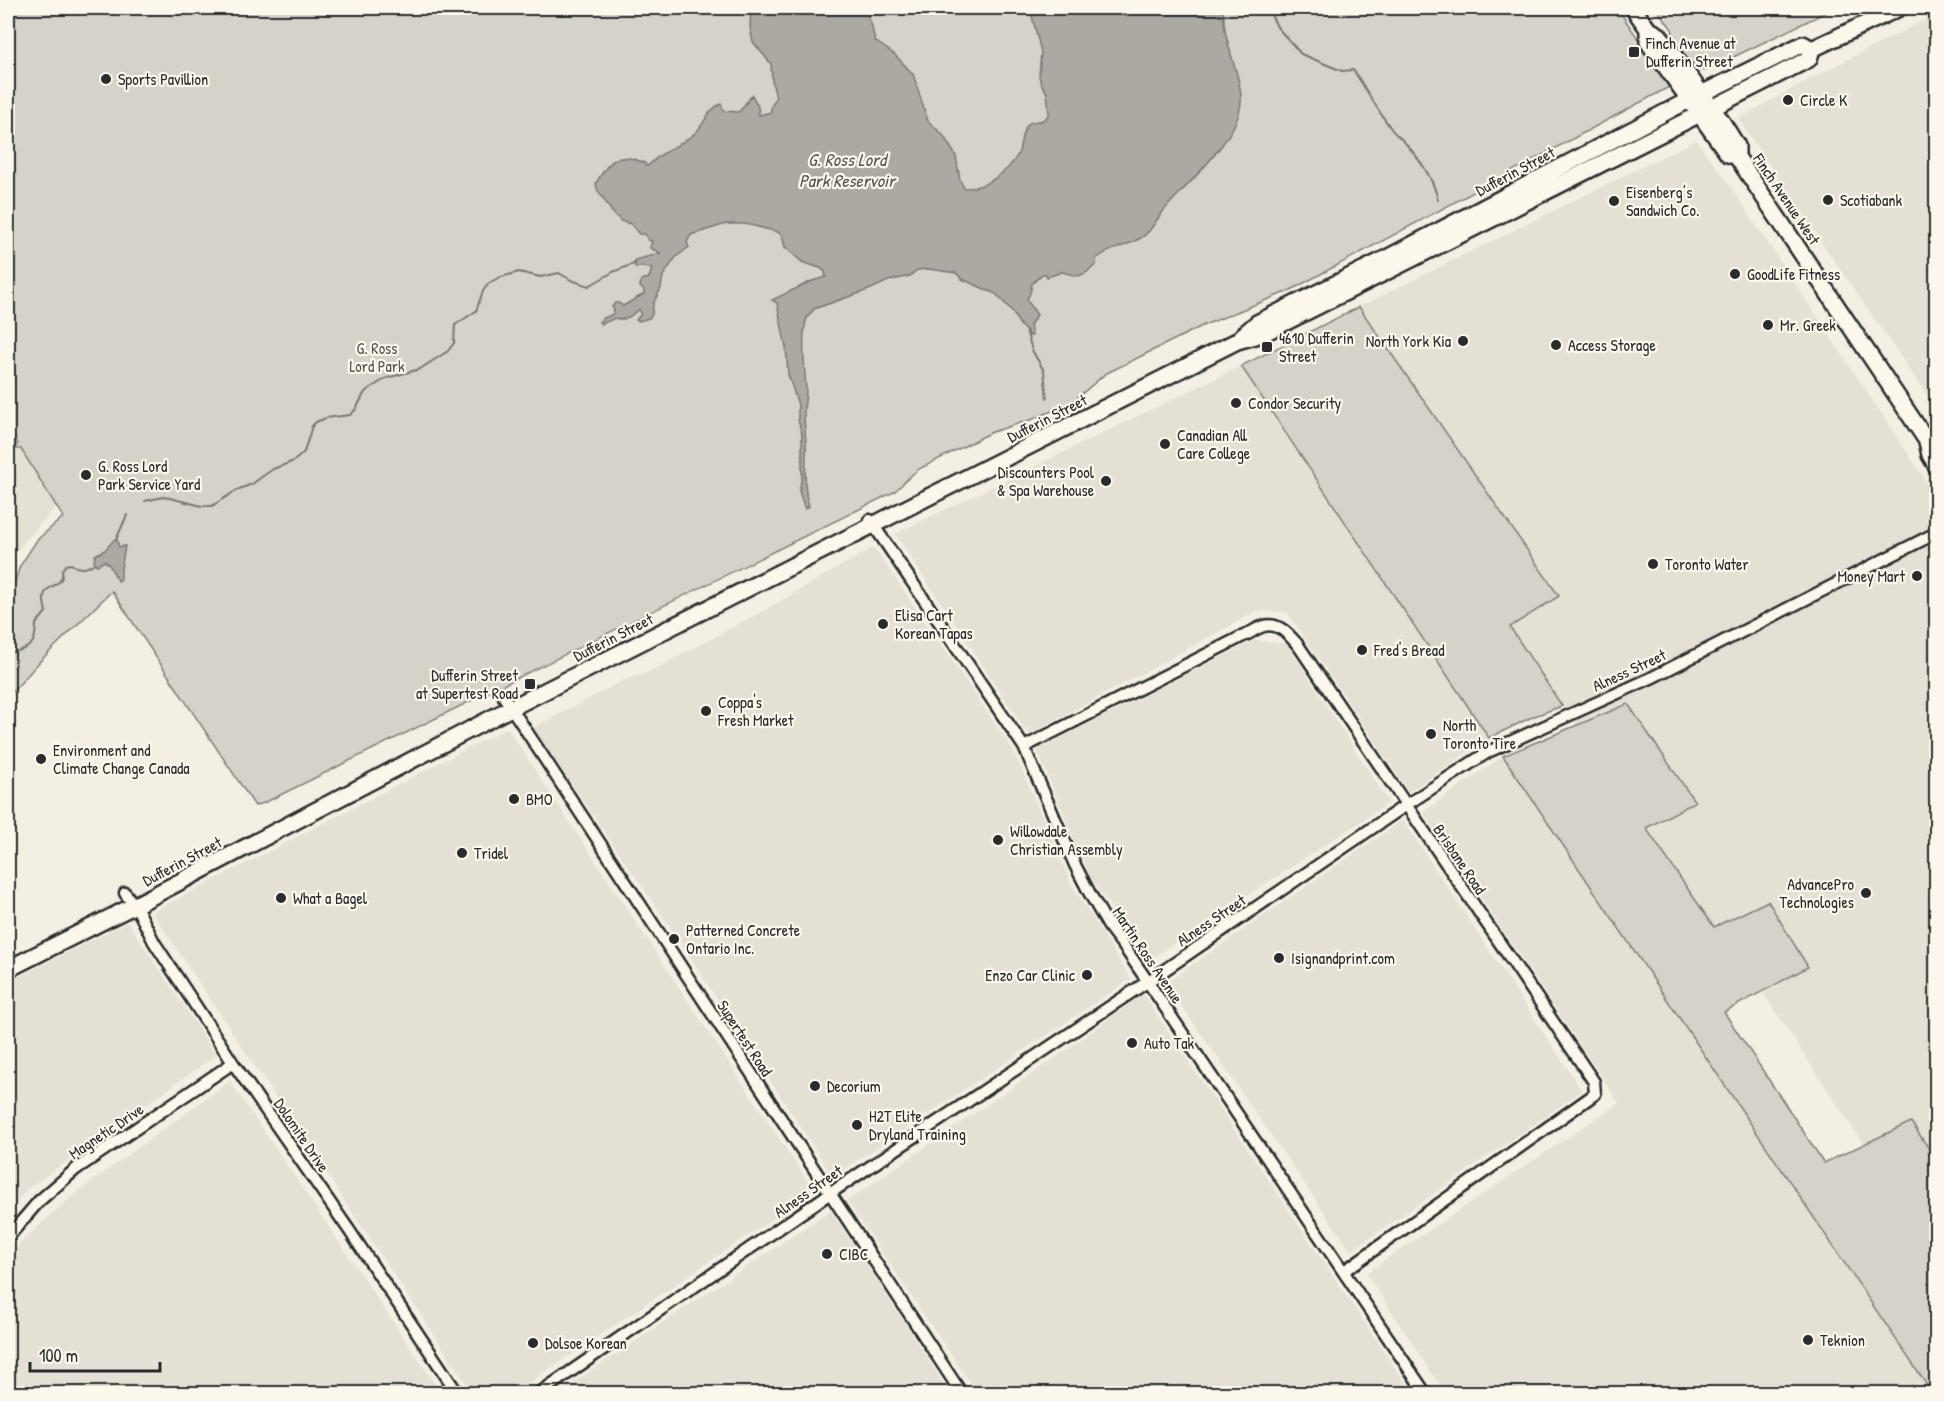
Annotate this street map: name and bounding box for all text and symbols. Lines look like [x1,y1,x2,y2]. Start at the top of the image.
place label: Finch Avenue at Dufferin Street [1645,32,1736,72]
marker: Finch Avenue at Dufferin Street [1627,45,1641,59]
place label: Sports Pavillion [118,68,208,90]
marker: Sports Pavillion [99,72,113,86]
place label: Circle K [1800,89,1848,111]
marker: Circle K [1781,93,1795,107]
street label: Dufferin Street [1472,141,1559,201]
water label: G. Ross Lord Park Reservoir [799,147,897,193]
street label: Finch Avenue West [1748,148,1826,249]
place label: Eisenberg’s Sandwich Co. [1626,181,1699,221]
place label: Scotiabank [1840,189,1902,211]
marker: Scotiabank [1821,193,1835,207]
marker: Eisenberg’s Sandwich Co. [1607,194,1621,208]
place label: GoodLife Fitness [1747,263,1840,285]
marker: GoodLife Fitness [1728,267,1742,281]
place label: Mr. Greek [1780,314,1836,336]
marker: Mr. Greek [1761,318,1775,332]
place label: 4610 Dufferin Street [1279,327,1354,367]
place label: North York Kia [1366,330,1451,352]
marker: North York Kia [1456,334,1470,348]
place label: Access Storage [1568,334,1656,356]
park label: G. Ross Lord Park [349,337,405,377]
marker: Access Storage [1549,338,1563,352]
marker: 4610 Dufferin Street [1260,340,1274,354]
street label: Dufferin Street [1003,388,1091,447]
place label: Condor Security [1248,392,1342,414]
marker: Condor Security [1229,396,1243,410]
place label: Canadian All Care College [1177,424,1251,464]
marker: Canadian All Care College [1158,437,1172,451]
place label: G. Ross Lord Park Service Yard [98,455,200,495]
place label: Discounters Pool & Spa Warehouse [997,461,1095,501]
marker: G. Ross Lord Park Service Yard [79,468,93,482]
marker: Discounters Pool & Spa Warehouse [1099,474,1113,488]
place label: Toronto Water [1665,553,1749,575]
marker: Toronto Water [1646,557,1660,571]
place label: Money Mart [1838,565,1905,587]
marker: Money Mart [1910,569,1924,583]
place label: Elisa Cart Korean Tapas [895,604,973,644]
street label: Dufferin Street [569,607,657,666]
marker: Elisa Cart Korean Tapas [876,617,890,631]
place label: Fred's Bread [1373,639,1444,661]
marker: Fred's Bread [1355,643,1369,657]
street label: Alness Street [1589,643,1670,697]
place label: Dufferin Street at Supertest Road [416,664,518,704]
marker: Dufferin Street at Supertest Road [523,677,537,691]
place label: Coppa's Fresh Market [717,691,794,731]
marker: Coppa's Fresh Market [699,704,713,718]
place label: North Toronto Tire [1443,714,1517,754]
marker: North Toronto Tire [1424,727,1438,741]
place label: Environment and Climate Change Canada [53,739,190,779]
marker: Environment and Climate Change Canada [34,752,48,766]
place label: BMO [526,788,553,810]
marker: BMO [507,792,521,806]
place label: Willowdale Christian Assembly [1010,820,1123,860]
street label: Brisbane Road [1428,820,1492,898]
street label: Dufferin Street [139,831,226,891]
marker: Willowdale Christian Assembly [991,833,1005,847]
place label: Tridel [474,842,509,864]
marker: Tridel [455,846,469,860]
place label: AdvancePro Technologies [1780,873,1855,913]
marker: AdvancePro Technologies [1859,886,1873,900]
place label: What a Bagel [293,887,368,909]
street label: Alness Street [1172,889,1250,951]
marker: What a Bagel [274,891,288,905]
street label: Martin Ross Avenue [1107,902,1189,1008]
place label: Patterned Concrete Ontario Inc. [686,919,801,959]
marker: Patterned Concrete Ontario Inc. [667,932,681,946]
place label: Isignandprint.com [1291,947,1395,969]
marker: Isignandprint.com [1272,951,1286,965]
place label: Enzo Car Clinic [985,964,1076,986]
marker: Enzo Car Clinic [1080,968,1094,982]
street label: Supertest Road [712,996,778,1080]
place label: Auto Tak [1144,1032,1195,1054]
marker: Auto Tak [1125,1036,1139,1050]
place label: Decorium [827,1075,881,1097]
marker: Decorium [808,1079,822,1093]
street label: Dolomite Drive [269,1094,335,1177]
street label: Magnetic Drive [64,1098,148,1164]
place label: H2T Elite Dryland Training [869,1105,966,1145]
marker: H2T Elite Dryland Training [850,1118,864,1132]
street label: Alness Street [769,1159,847,1223]
place label: CIBC [839,1243,869,1265]
marker: CIBC [820,1247,834,1261]
place label: Teknion [1820,1329,1865,1351]
place label: Dolsoe Korean [545,1332,627,1354]
marker: Teknion [1801,1333,1815,1347]
scale bar [30,1335,160,1373]
marker: Dolsoe Korean [526,1336,540,1350]
text: 100 m [39,1343,78,1368]

